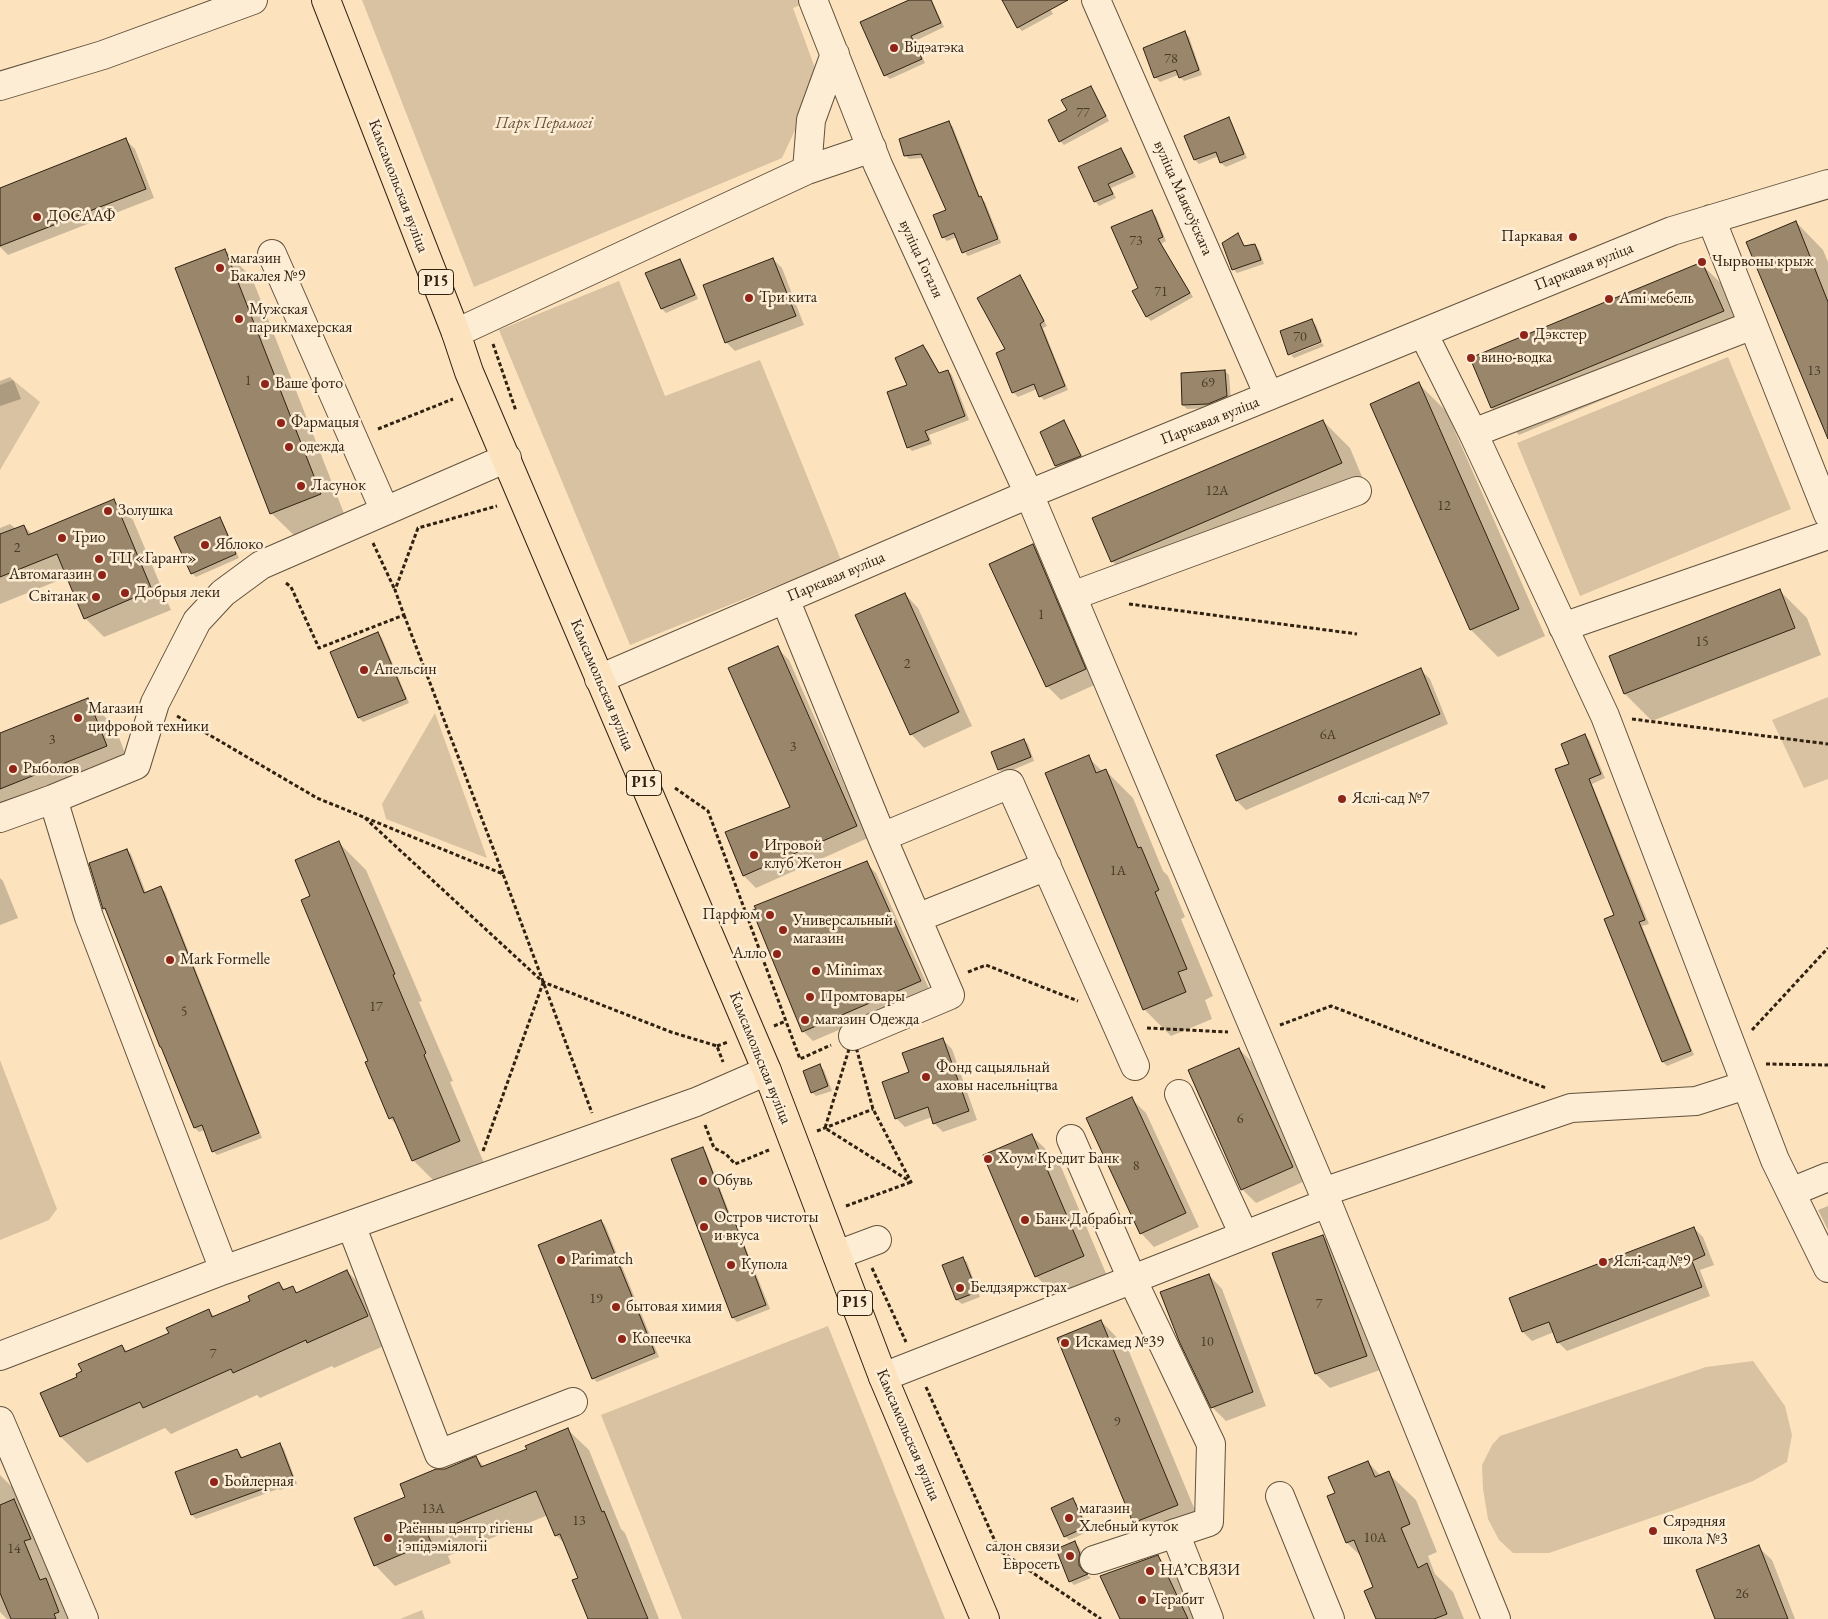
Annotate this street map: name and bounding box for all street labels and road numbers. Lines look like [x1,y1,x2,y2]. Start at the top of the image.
street label: Камсамольская вуліца [364,117,432,255]
street label: вуліца Маякоўскага [1149,138,1217,258]
street label: вуліца Гогаля [895,217,947,301]
street label: Паркавая вуліца [1532,239,1636,295]
road number: Р15 [418,270,454,294]
street label: Паркавая вуліца [1158,393,1262,449]
street label: Паркавая вуліца [784,548,888,606]
street label: Камсамольская вуліца [566,616,638,754]
road number: Р15 [626,770,662,796]
street label: Камсамольская вуліца [725,989,795,1127]
road number: Р15 [838,1290,872,1316]
street label: Камсамольская вуліца [872,1366,944,1504]

